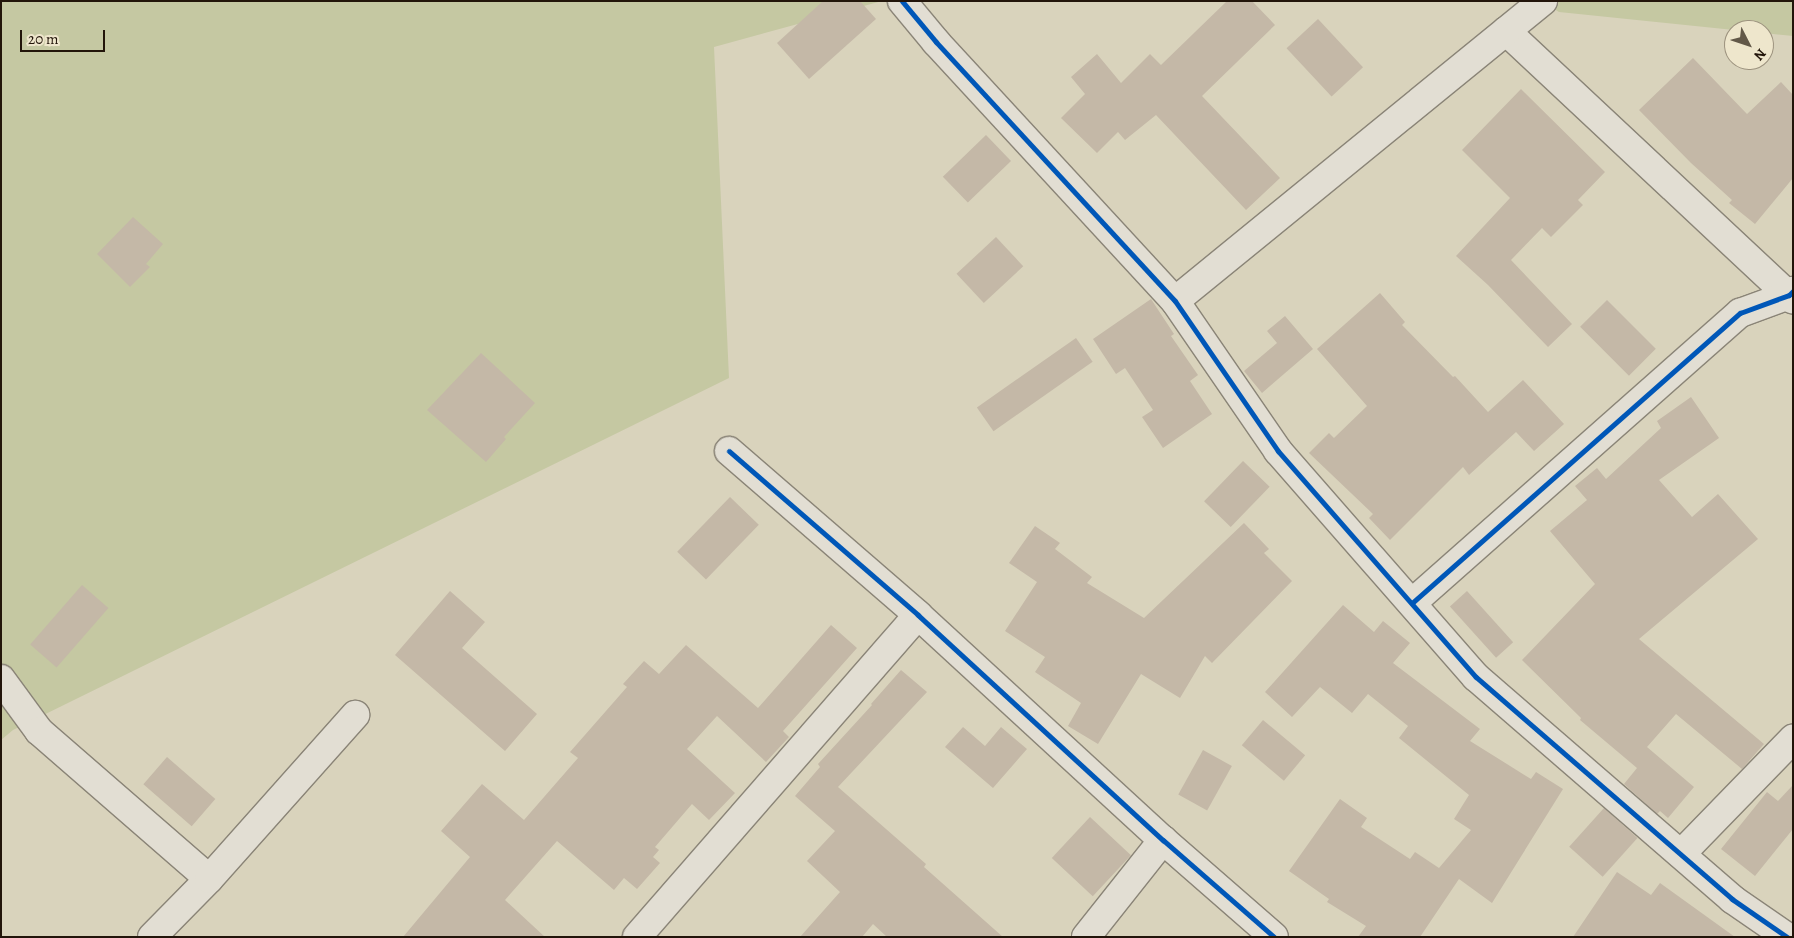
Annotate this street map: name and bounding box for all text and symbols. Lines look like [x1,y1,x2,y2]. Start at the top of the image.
scale bar [22,20,108,52]
north arrow [1724,20,1774,70]
text: 20 m [28,29,59,49]
text: N [1749,44,1770,65]

